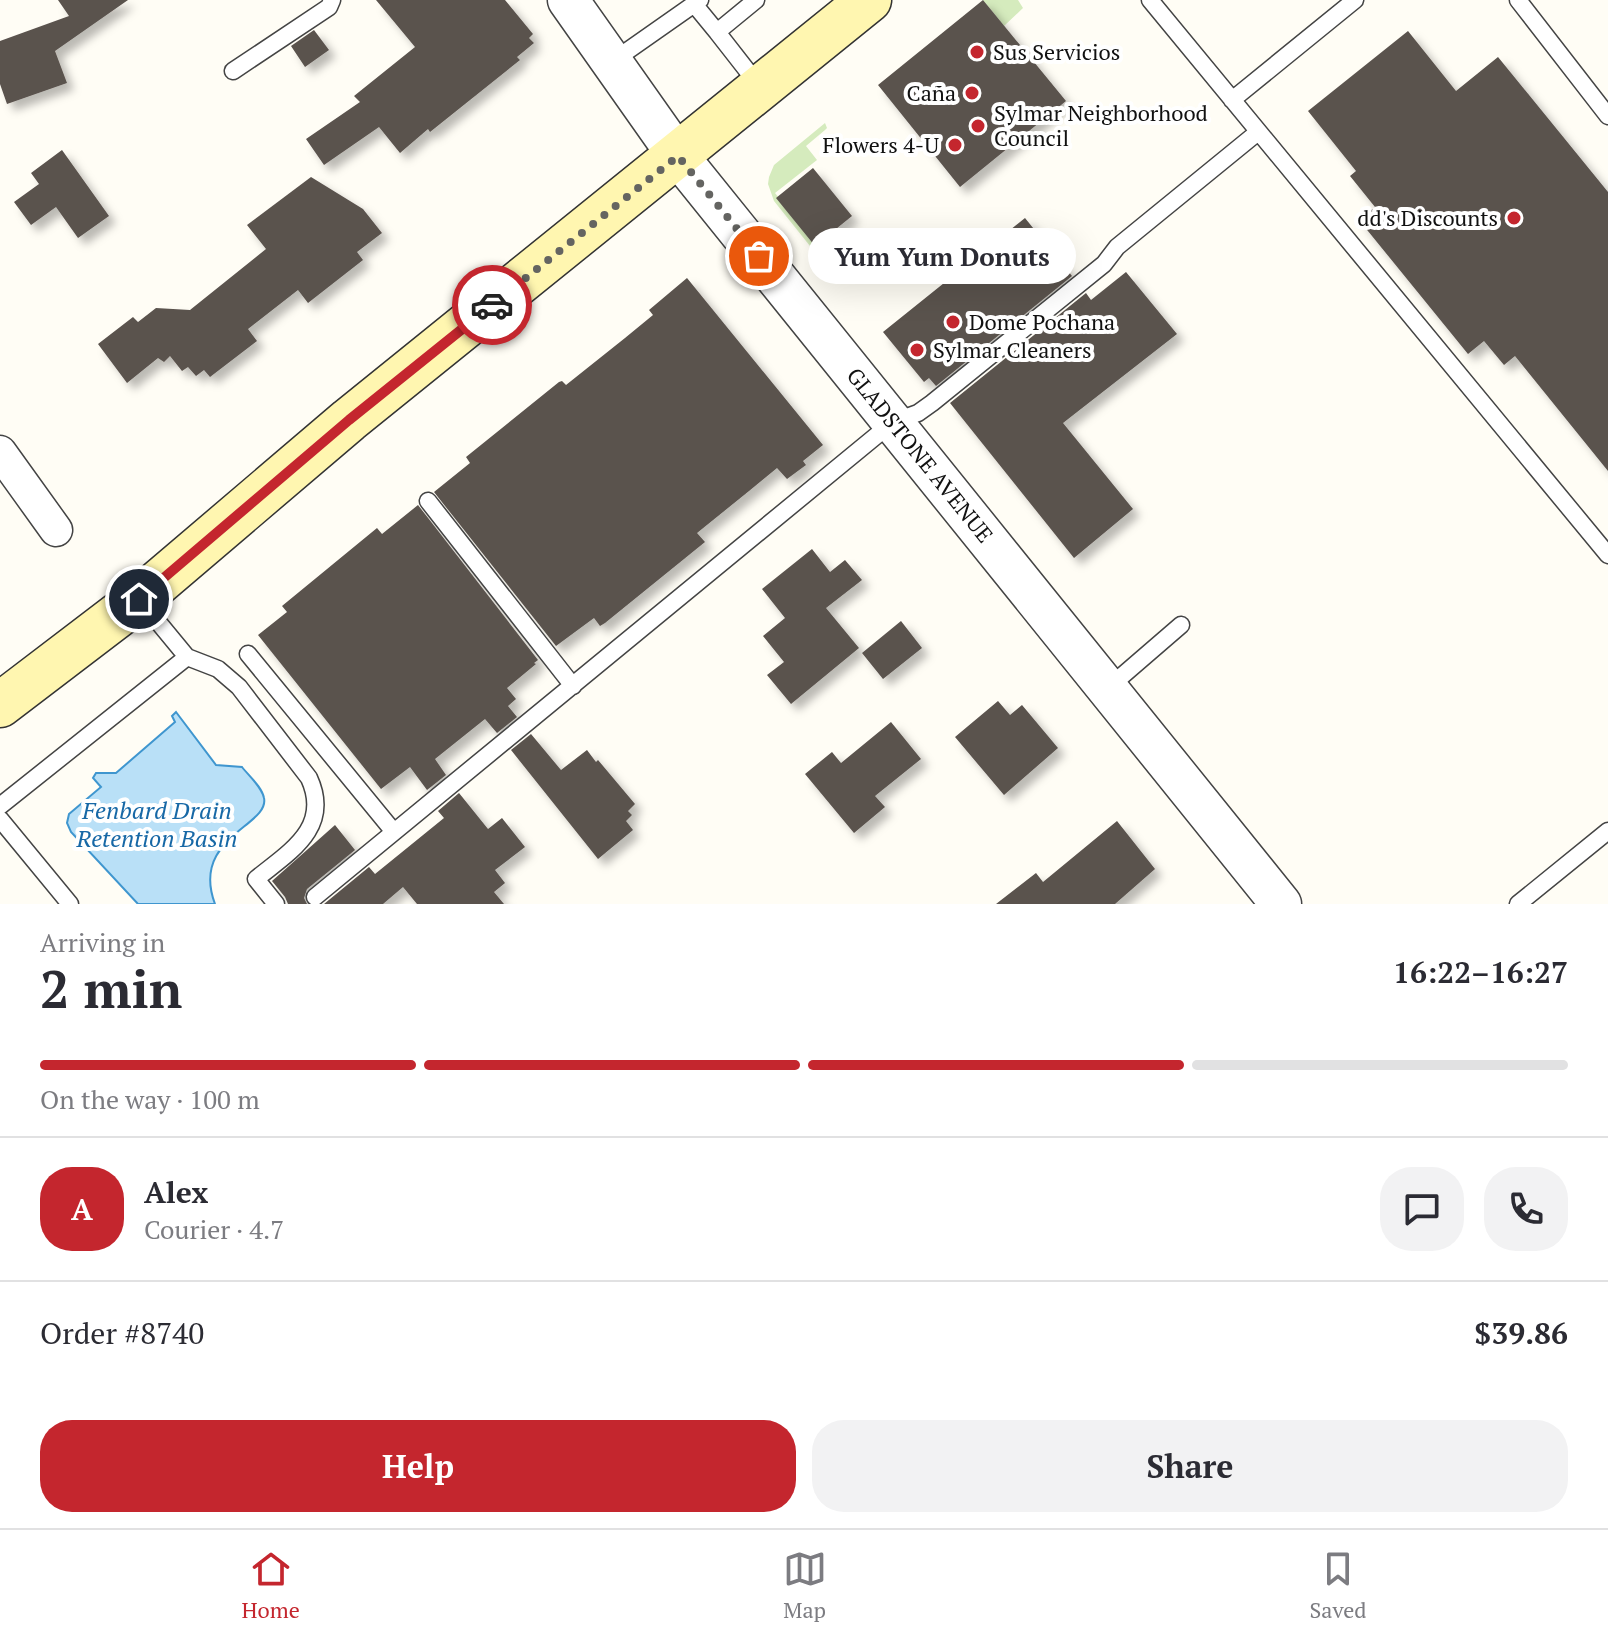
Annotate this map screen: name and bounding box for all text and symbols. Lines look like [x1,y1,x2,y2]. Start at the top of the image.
place label: Sus Servicios [993,37,1120,66]
marker: Sus Servicios [968,43,986,61]
place label: Caña [907,78,956,107]
marker: Caña [963,84,981,102]
place label: Sylmar Neighborhood Council [994,98,1208,152]
marker: Sylmar Neighborhood Council [969,117,987,135]
place label: Flowers 4-U [823,130,939,159]
marker: Flowers 4-U [946,136,964,154]
place label: dd's Discounts [1357,203,1498,232]
marker: dd's Discounts [1505,209,1523,227]
pin [725,222,793,290]
callout: Yum Yum Donuts [807,228,1075,284]
icon: bag [737,234,781,278]
text: Yum Yum Donuts [834,239,1050,273]
courier [452,265,532,345]
icon: car [470,283,514,327]
place label: Dome Pochana [969,307,1115,336]
marker: Dome Pochana [944,313,962,331]
place label: Sylmar Cleaners [933,335,1092,364]
marker: Sylmar Cleaners [908,341,926,359]
street label: GLADSTONE AVENUE [841,361,1000,548]
pin [105,565,173,633]
icon: home [117,577,161,621]
water label: Fenbard Drain Retention Basin [75,794,238,854]
text: Arriving in [40,925,165,959]
text: 16:22–16:27 [1393,952,1568,992]
text: 2 min [40,954,182,1023]
text: On the way · 100 m [40,1082,260,1116]
button: chat [1380,1167,1464,1251]
button: phone [1484,1167,1568,1251]
text: Alex [144,1172,208,1212]
text: A [71,1189,93,1229]
text: Courier · 4.7 [144,1212,284,1246]
text: Order #8740 [40,1313,204,1353]
text: $39.86 [1474,1313,1568,1353]
button: Help [40,1420,796,1512]
button: Share [812,1420,1568,1512]
tab: Home [241,1547,300,1624]
tab: Map [783,1547,827,1624]
tab: Saved [1310,1547,1367,1624]

